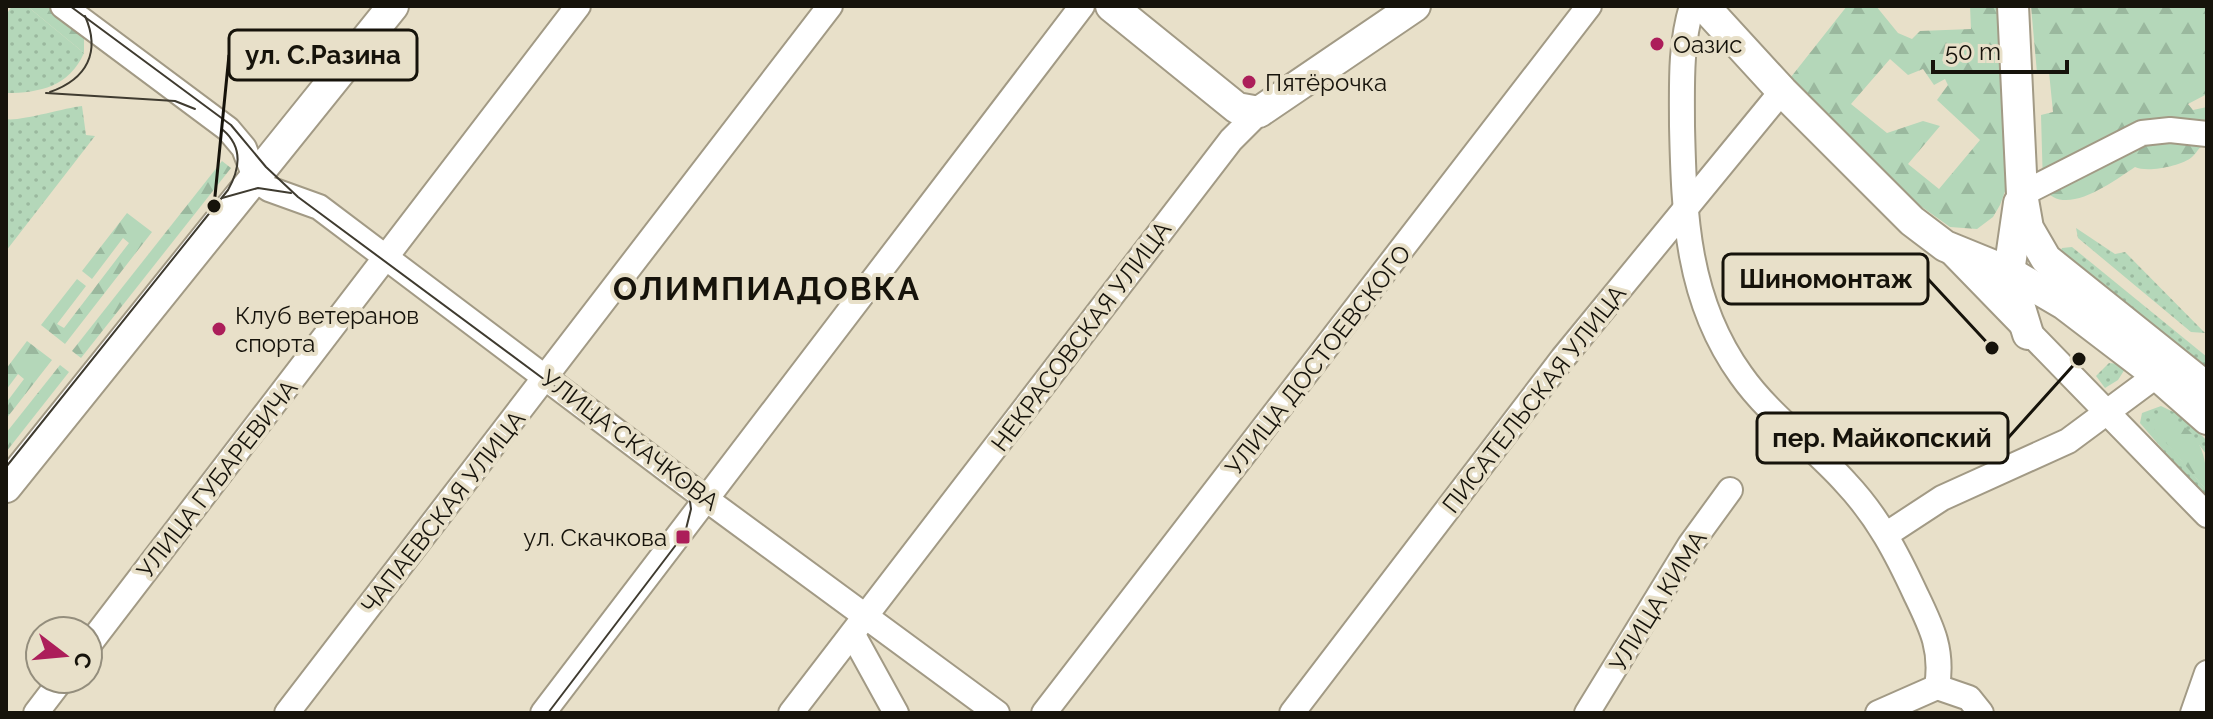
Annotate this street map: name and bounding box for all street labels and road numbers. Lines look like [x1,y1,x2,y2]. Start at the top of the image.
street label: НЕКРАСОВСКАЯ УЛИЦА [985,215,1177,457]
street label: УЛИЦА ДОСТОЕВСКОГО [1219,239,1417,481]
street label: ПИСАТЕЛЬСКАЯ УЛИЦА [1436,279,1632,519]
street label: УЛИЦА СКАЧКОВА [535,364,725,516]
street label: УЛИЦА ГУБАРЕВИЧА [131,374,303,584]
street label: ЧАПАЕВСКАЯ УЛИЦА [355,405,531,619]
street label: УЛИЦА КИМА [1603,525,1713,677]

